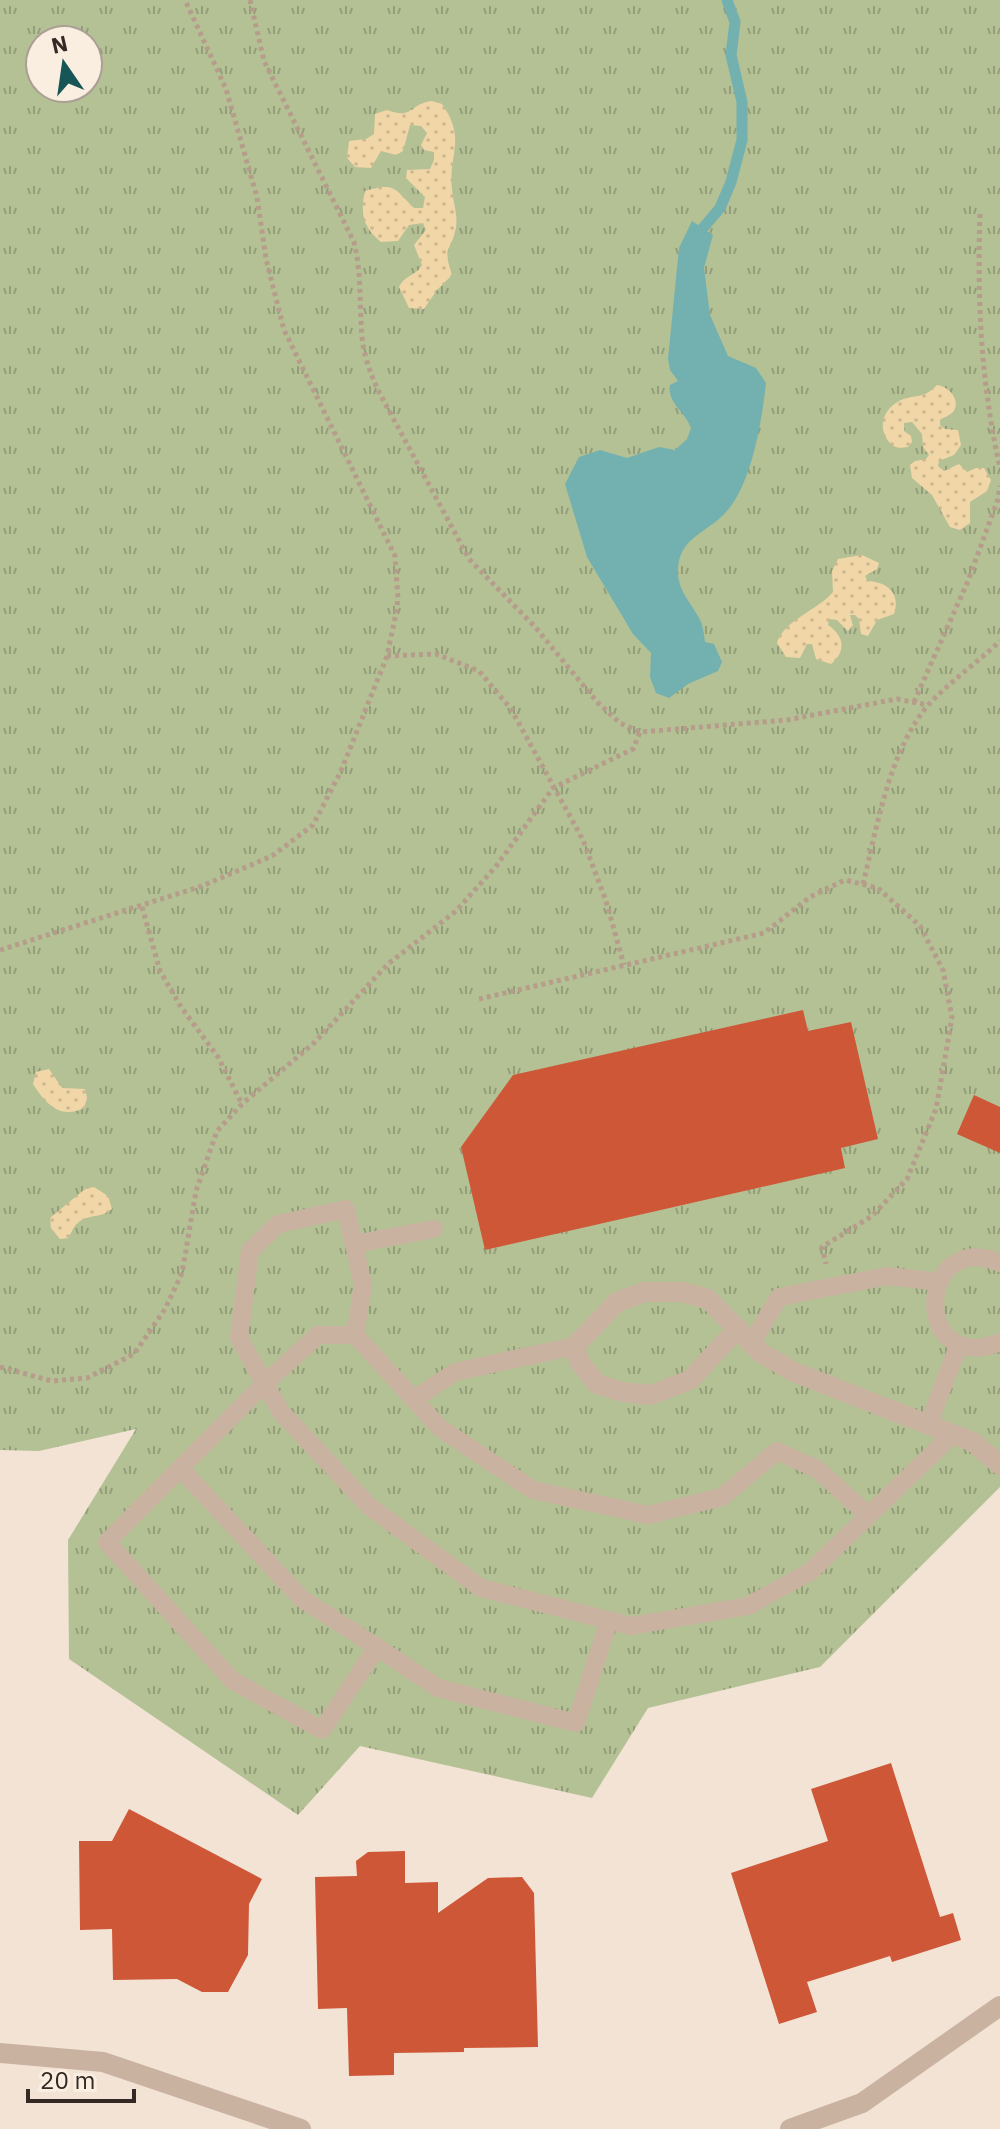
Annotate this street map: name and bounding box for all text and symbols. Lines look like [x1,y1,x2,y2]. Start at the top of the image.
north arrow [24,24,104,104]
text: N [48,28,70,60]
scale bar [28,2053,134,2103]
text: 20 m [40,2064,95,2096]

